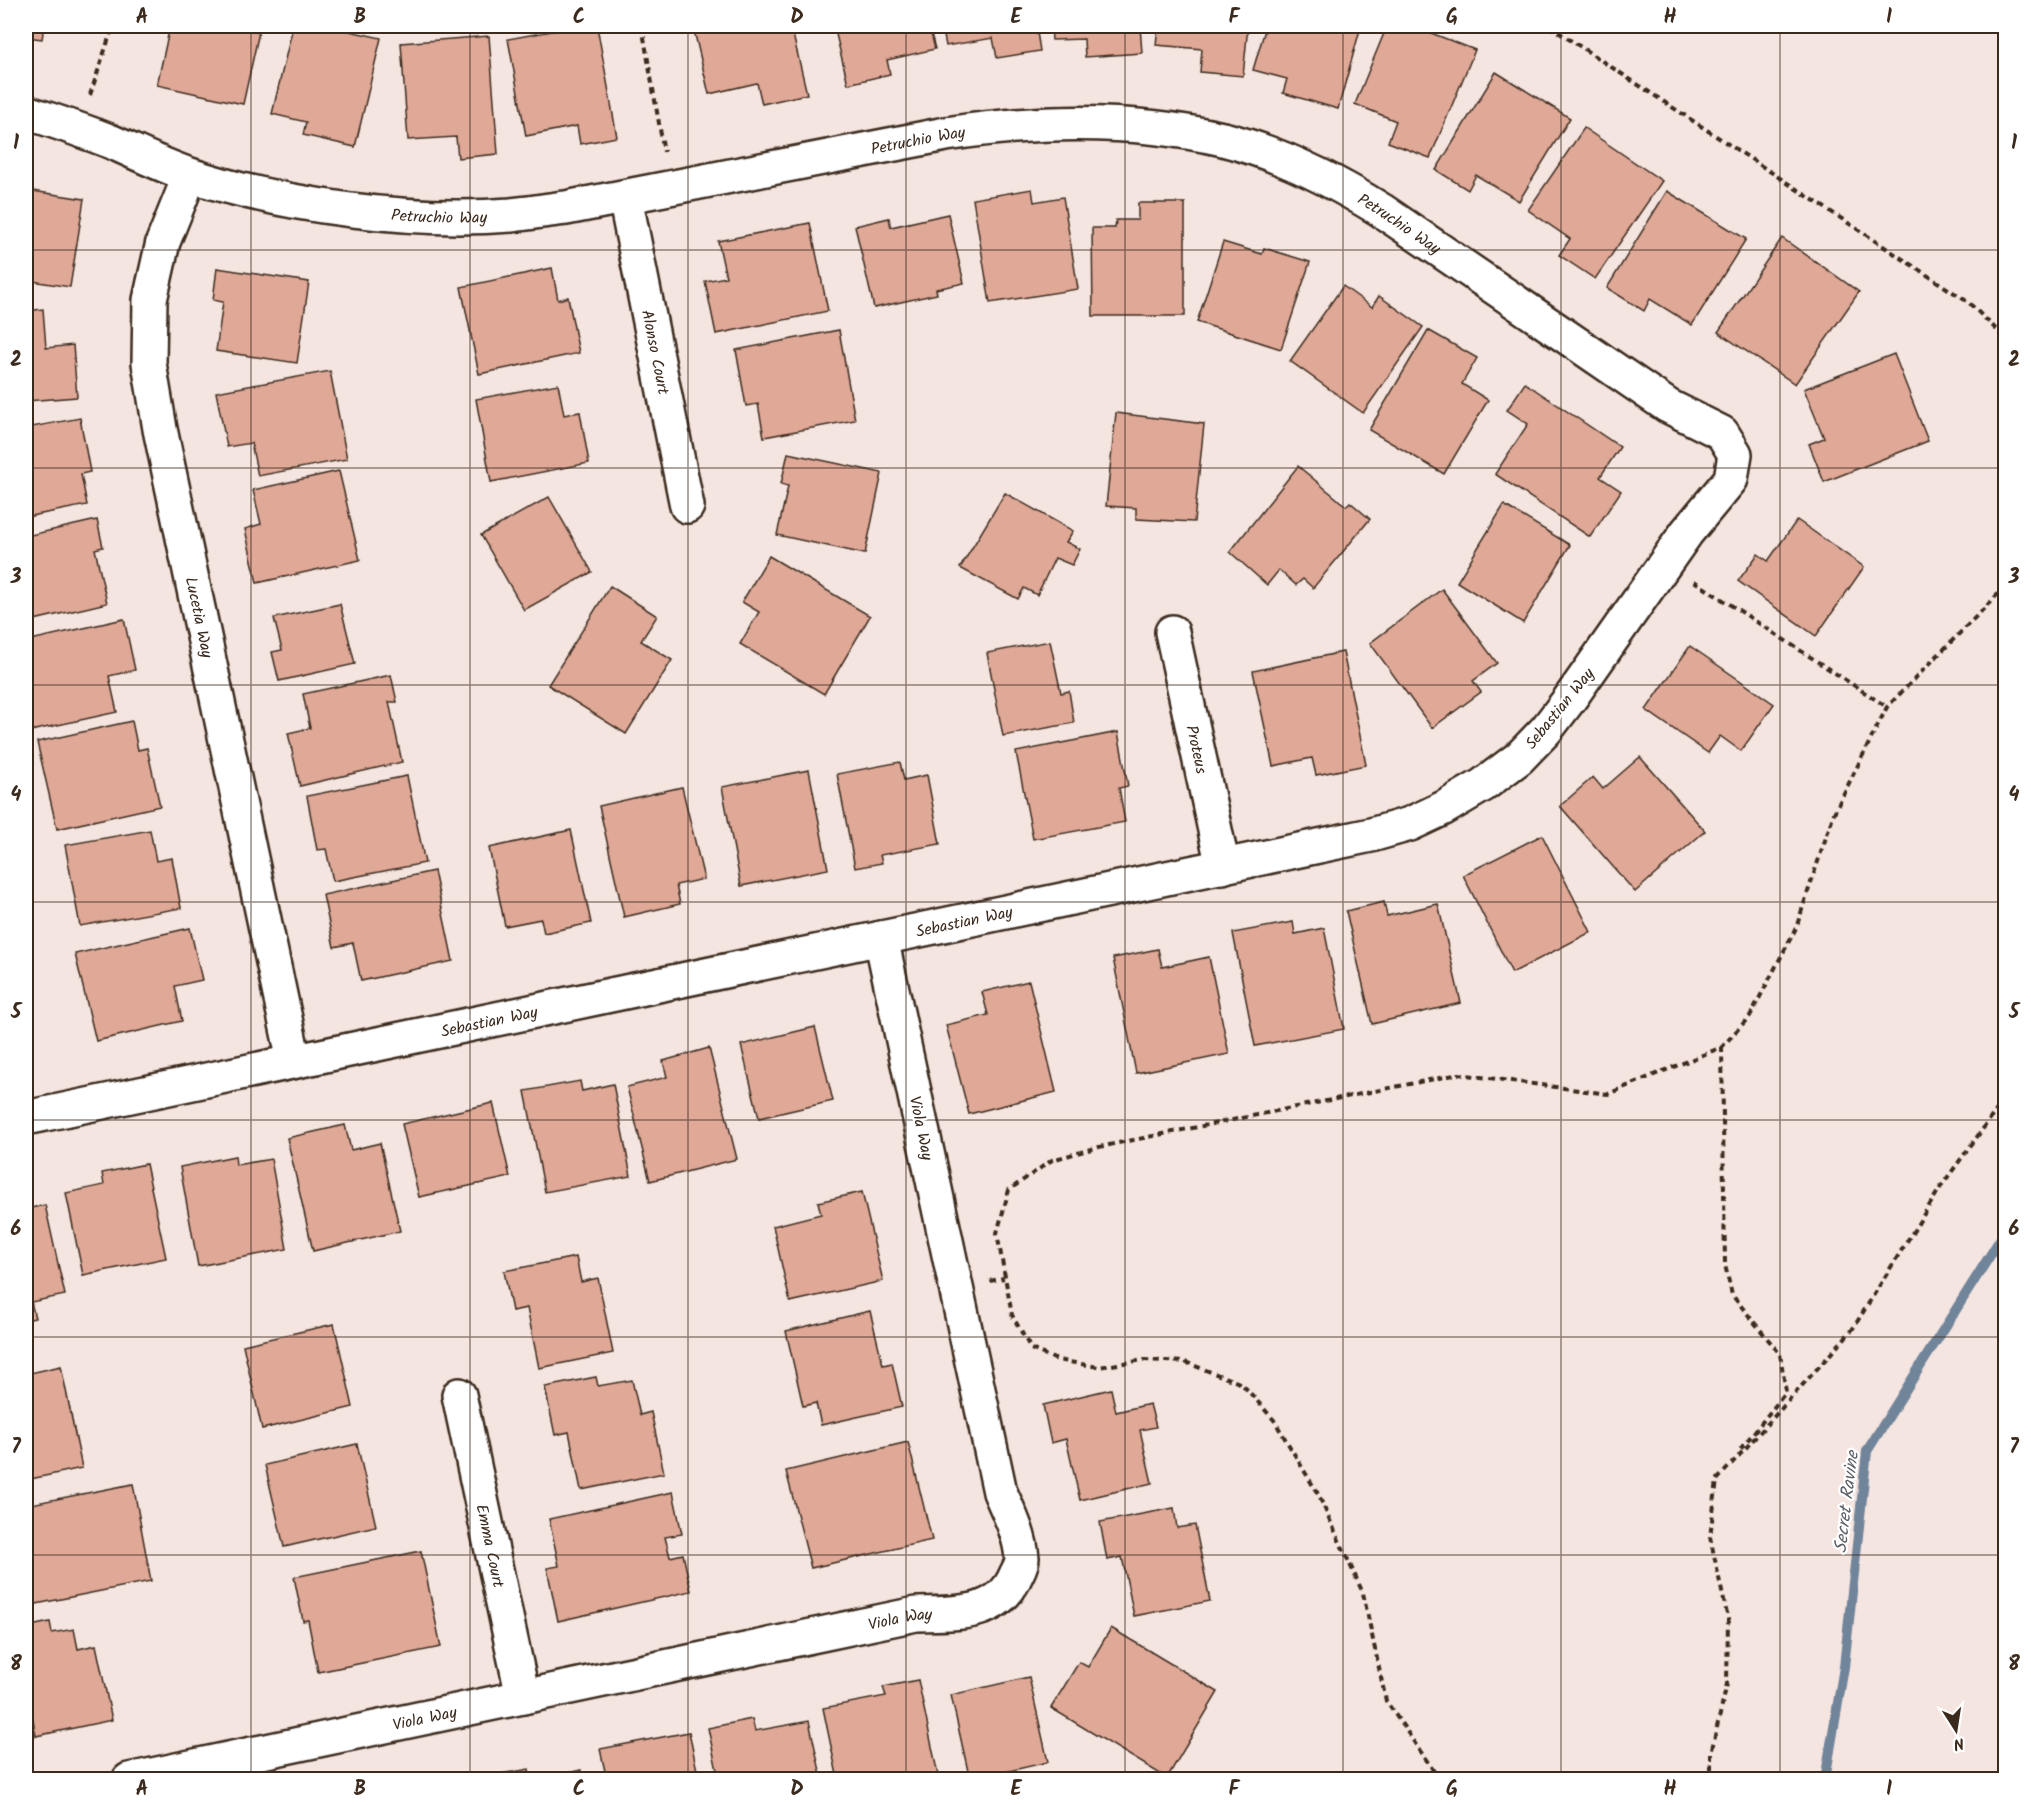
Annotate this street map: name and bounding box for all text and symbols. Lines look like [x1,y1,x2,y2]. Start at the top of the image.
text: A [136,2,148,34]
text: B [354,2,366,34]
text: C [573,2,585,34]
text: D [790,2,804,34]
text: E [1010,2,1022,34]
text: F [1229,2,1241,34]
text: G [1446,2,1458,34]
text: H [1663,2,1677,34]
text: I [1886,2,1892,34]
street label: Petruchio Way [869,120,967,162]
text: 1 [13,128,19,160]
text: 1 [2011,128,2017,160]
street label: Petruchio Way [1352,188,1446,262]
street label: Petruchio Way [390,203,488,231]
street label: Alonso Court [634,308,675,398]
text: 2 [10,345,22,377]
text: 2 [2008,345,2020,377]
text: 3 [10,562,22,594]
text: 3 [2008,562,2020,594]
street label: Lucetia Way [178,575,219,661]
street label: Sebastian Way [1519,662,1601,755]
street label: Proteus [1179,723,1213,776]
text: 4 [11,780,22,812]
text: 4 [2009,780,2020,812]
street label: Sebastian Way [914,900,1016,945]
text: 5 [10,997,23,1029]
text: 5 [2008,997,2021,1029]
street label: Sebastian Way [439,1000,541,1045]
street label: Viola Way [902,1094,940,1163]
text: 6 [11,1214,22,1246]
text: 6 [2009,1214,2020,1246]
text: 7 [11,1432,21,1464]
text: 7 [2009,1432,2019,1464]
water label: Secret Ravine [1827,1448,1868,1555]
street label: Emma Court [468,1502,511,1591]
street label: Viola Way [866,1603,933,1638]
text: 8 [10,1649,22,1681]
text: 8 [2008,1649,2020,1681]
street label: Viola Way [390,1700,460,1738]
north arrow [1926,1700,1986,1760]
text: N [1951,1730,1966,1756]
text: A [136,1774,148,1805]
text: B [354,1774,366,1805]
text: C [573,1774,585,1805]
text: D [790,1774,804,1805]
text: E [1010,1774,1022,1805]
text: F [1229,1774,1241,1805]
text: G [1446,1774,1458,1805]
text: H [1663,1774,1677,1805]
text: I [1886,1774,1892,1805]

